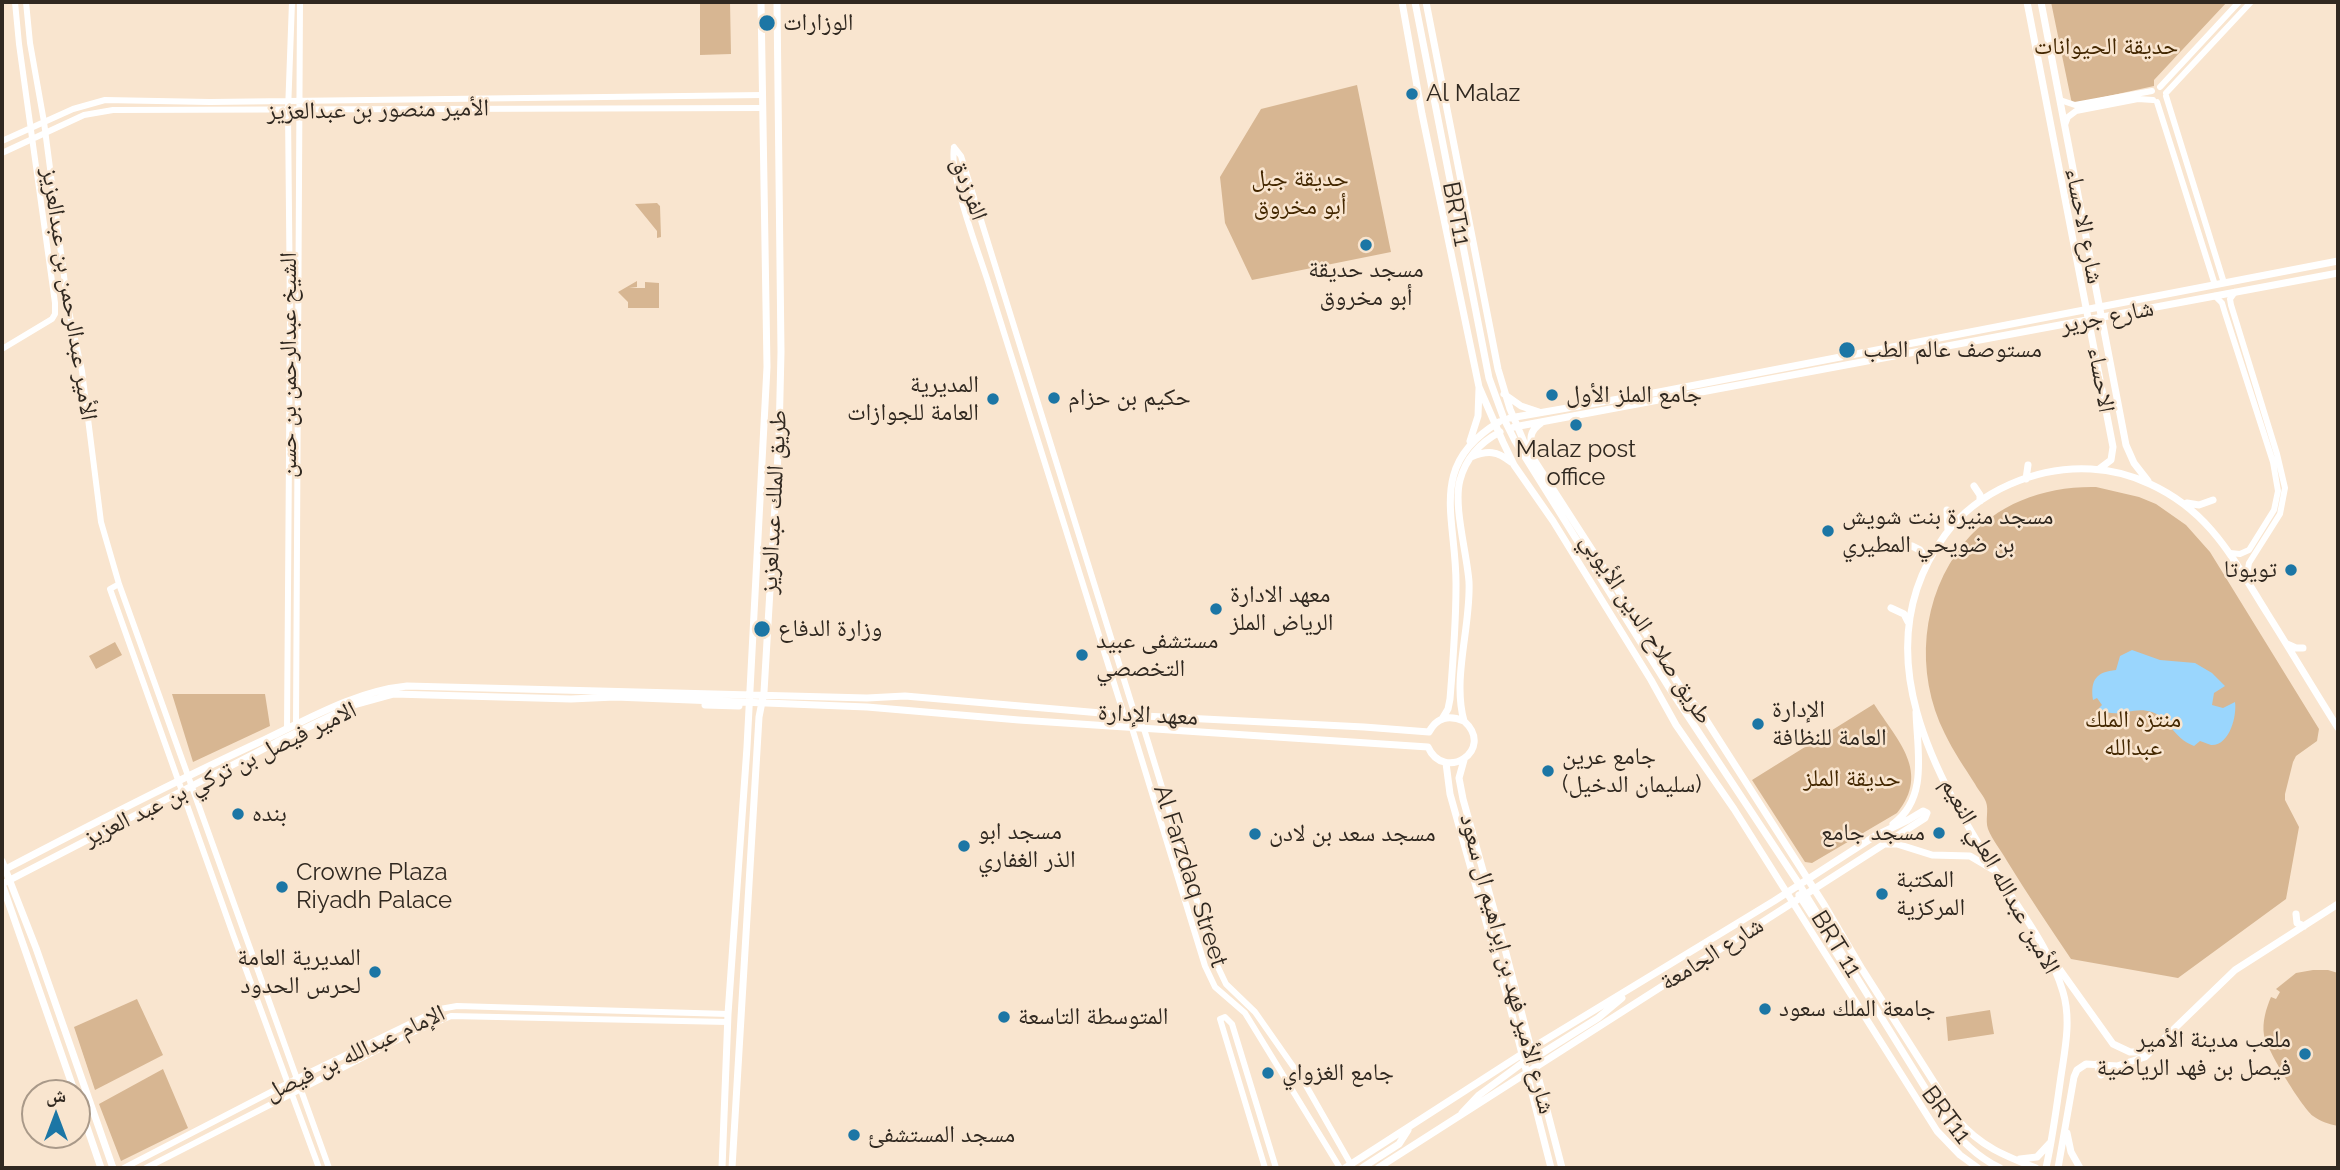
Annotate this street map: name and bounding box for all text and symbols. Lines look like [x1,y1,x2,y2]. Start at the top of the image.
place label: الوزارات [783,9,854,37]
marker: الوزارات [757,13,777,33]
park label: حديقة الحيوانات [2034,33,2178,61]
place label: Al Malaz [1426,80,1520,108]
marker: Al Malaz [1404,86,1420,102]
street label: الأمير منصور بن عبدالعزيز [267,94,489,126]
street label: الفرزدق [944,154,994,224]
park label: حديقة جبل أبو مخروق [1251,165,1349,221]
street label: الأمير عبدالرحمن بن عبدالعزيز [35,166,103,422]
street label: شارع الاحساء [2059,166,2109,286]
street label: BRT11 [1436,179,1476,249]
marker: مسجد حديقة أبو مخروق [1358,237,1374,253]
street label: الشيخ عبدالرحمن بن حسن [275,252,303,478]
place label: مسجد حديقة أبو مخروق [1308,256,1424,312]
street label: شارع جرير [2058,294,2156,340]
place label: مستوصف عالم الطب [1863,336,2042,364]
marker: مستوصف عالم الطب [1837,340,1857,360]
street label: الاحساء [2081,345,2121,415]
place label: المديرية العامة للجوازات [847,371,979,427]
place label: جامع الملز الأول [1566,381,1702,409]
place label: حكيم بن حزام [1068,384,1191,412]
marker: جامع الملز الأول [1544,387,1560,403]
marker: حكيم بن حزام [1046,390,1062,406]
marker: المديرية العامة للجوازات [985,391,1001,407]
street label: طريق الملك عبدالعزيز [755,409,793,595]
marker: Malaz post office [1568,417,1584,433]
place label: Malaz post office [1516,436,1636,492]
place label: مسجد منيرة بنت شويش بن ضويحي المطيري [1842,503,2054,559]
marker: مسجد منيرة بنت شويش بن ضويحي المطيري [1820,523,1836,539]
street label: طريق صلاح الدين الأيوبي [1574,528,1718,730]
place label: تويوتا [2224,556,2277,584]
marker: تويوتا [2283,562,2299,578]
place label: معهد الادارة الرياض الملز [1230,581,1334,637]
marker: معهد الادارة الرياض الملز [1208,601,1224,617]
place label: وزارة الدفاع [778,615,882,643]
marker: وزارة الدفاع [752,619,772,639]
place label: مستشفى عبيد التخصصي [1096,627,1218,683]
marker: مستشفى عبيد التخصصي [1074,647,1090,663]
street label: الامير فيصل بن تركي بن عبد العزيز [79,695,361,853]
place label: الإدارة العامة للنظافة [1772,696,1887,752]
street label: معهد الإدارة [1097,698,1199,732]
park label: منتزه الملك عبدالله [2085,706,2181,762]
marker: الإدارة العامة للنظافة [1750,716,1766,732]
place label: جامع عرين (سليمان الدخيل) [1562,743,1702,799]
marker: جامع عرين (سليمان الدخيل) [1540,763,1556,779]
park label: حديقة الملز [1803,765,1901,793]
street label: الأمين عبدالله العلي النعيم [1934,773,2066,979]
street label: Al Farzdaq Street [1147,781,1233,971]
place label: بنده [252,800,287,828]
marker: بنده [230,806,246,822]
street label: شارع الأمير فهد بن إبراهيم ال سعود [1453,811,1561,1117]
place label: مسجد ابو الذر الغفاري [978,818,1076,874]
place label: مسجد جامع [1821,819,1925,847]
place label: مسجد سعد بن لادن [1269,820,1436,848]
marker: مسجد جامع [1931,825,1947,841]
marker: مسجد سعد بن لادن [1247,826,1263,842]
marker: مسجد ابو الذر الغفاري [956,838,972,854]
place label: Crowne Plaza Riyadh Palace [296,859,452,915]
place label: المكتبة المركزية [1896,866,1965,922]
marker: Crowne Plaza Riyadh Palace [274,879,290,895]
marker: المكتبة المركزية [1874,886,1890,902]
street label: BRT 11 [1805,906,1867,982]
street label: شارع الجامعة [1655,911,1769,997]
place label: المديرية العامة لحرس الحدود [237,944,361,1000]
marker: المديرية العامة لحرس الحدود [367,964,383,980]
place label: جامعة الملك سعود [1779,995,1935,1023]
street label: الإمام عبدالله بن فيصل [260,999,450,1107]
marker: جامعة الملك سعود [1757,1001,1773,1017]
place label: المتوسطة التاسعة [1018,1003,1169,1031]
marker: المتوسطة التاسعة [996,1009,1012,1025]
place label: ملعب مدينة الأمير فيصل بن فهد الرياضية [2097,1026,2291,1082]
marker: ملعب مدينة الأمير فيصل بن فهد الرياضية [2297,1046,2313,1062]
place label: جامع الغزواي [1282,1059,1394,1087]
marker: جامع الغزواي [1260,1065,1276,1081]
north arrow [21,1079,91,1149]
street label: BRT11 [1915,1080,1977,1150]
text: ش [46,1084,66,1106]
place label: مسجد المستشفئ [868,1121,1015,1149]
marker: مسجد المستشفئ [846,1127,862,1143]

